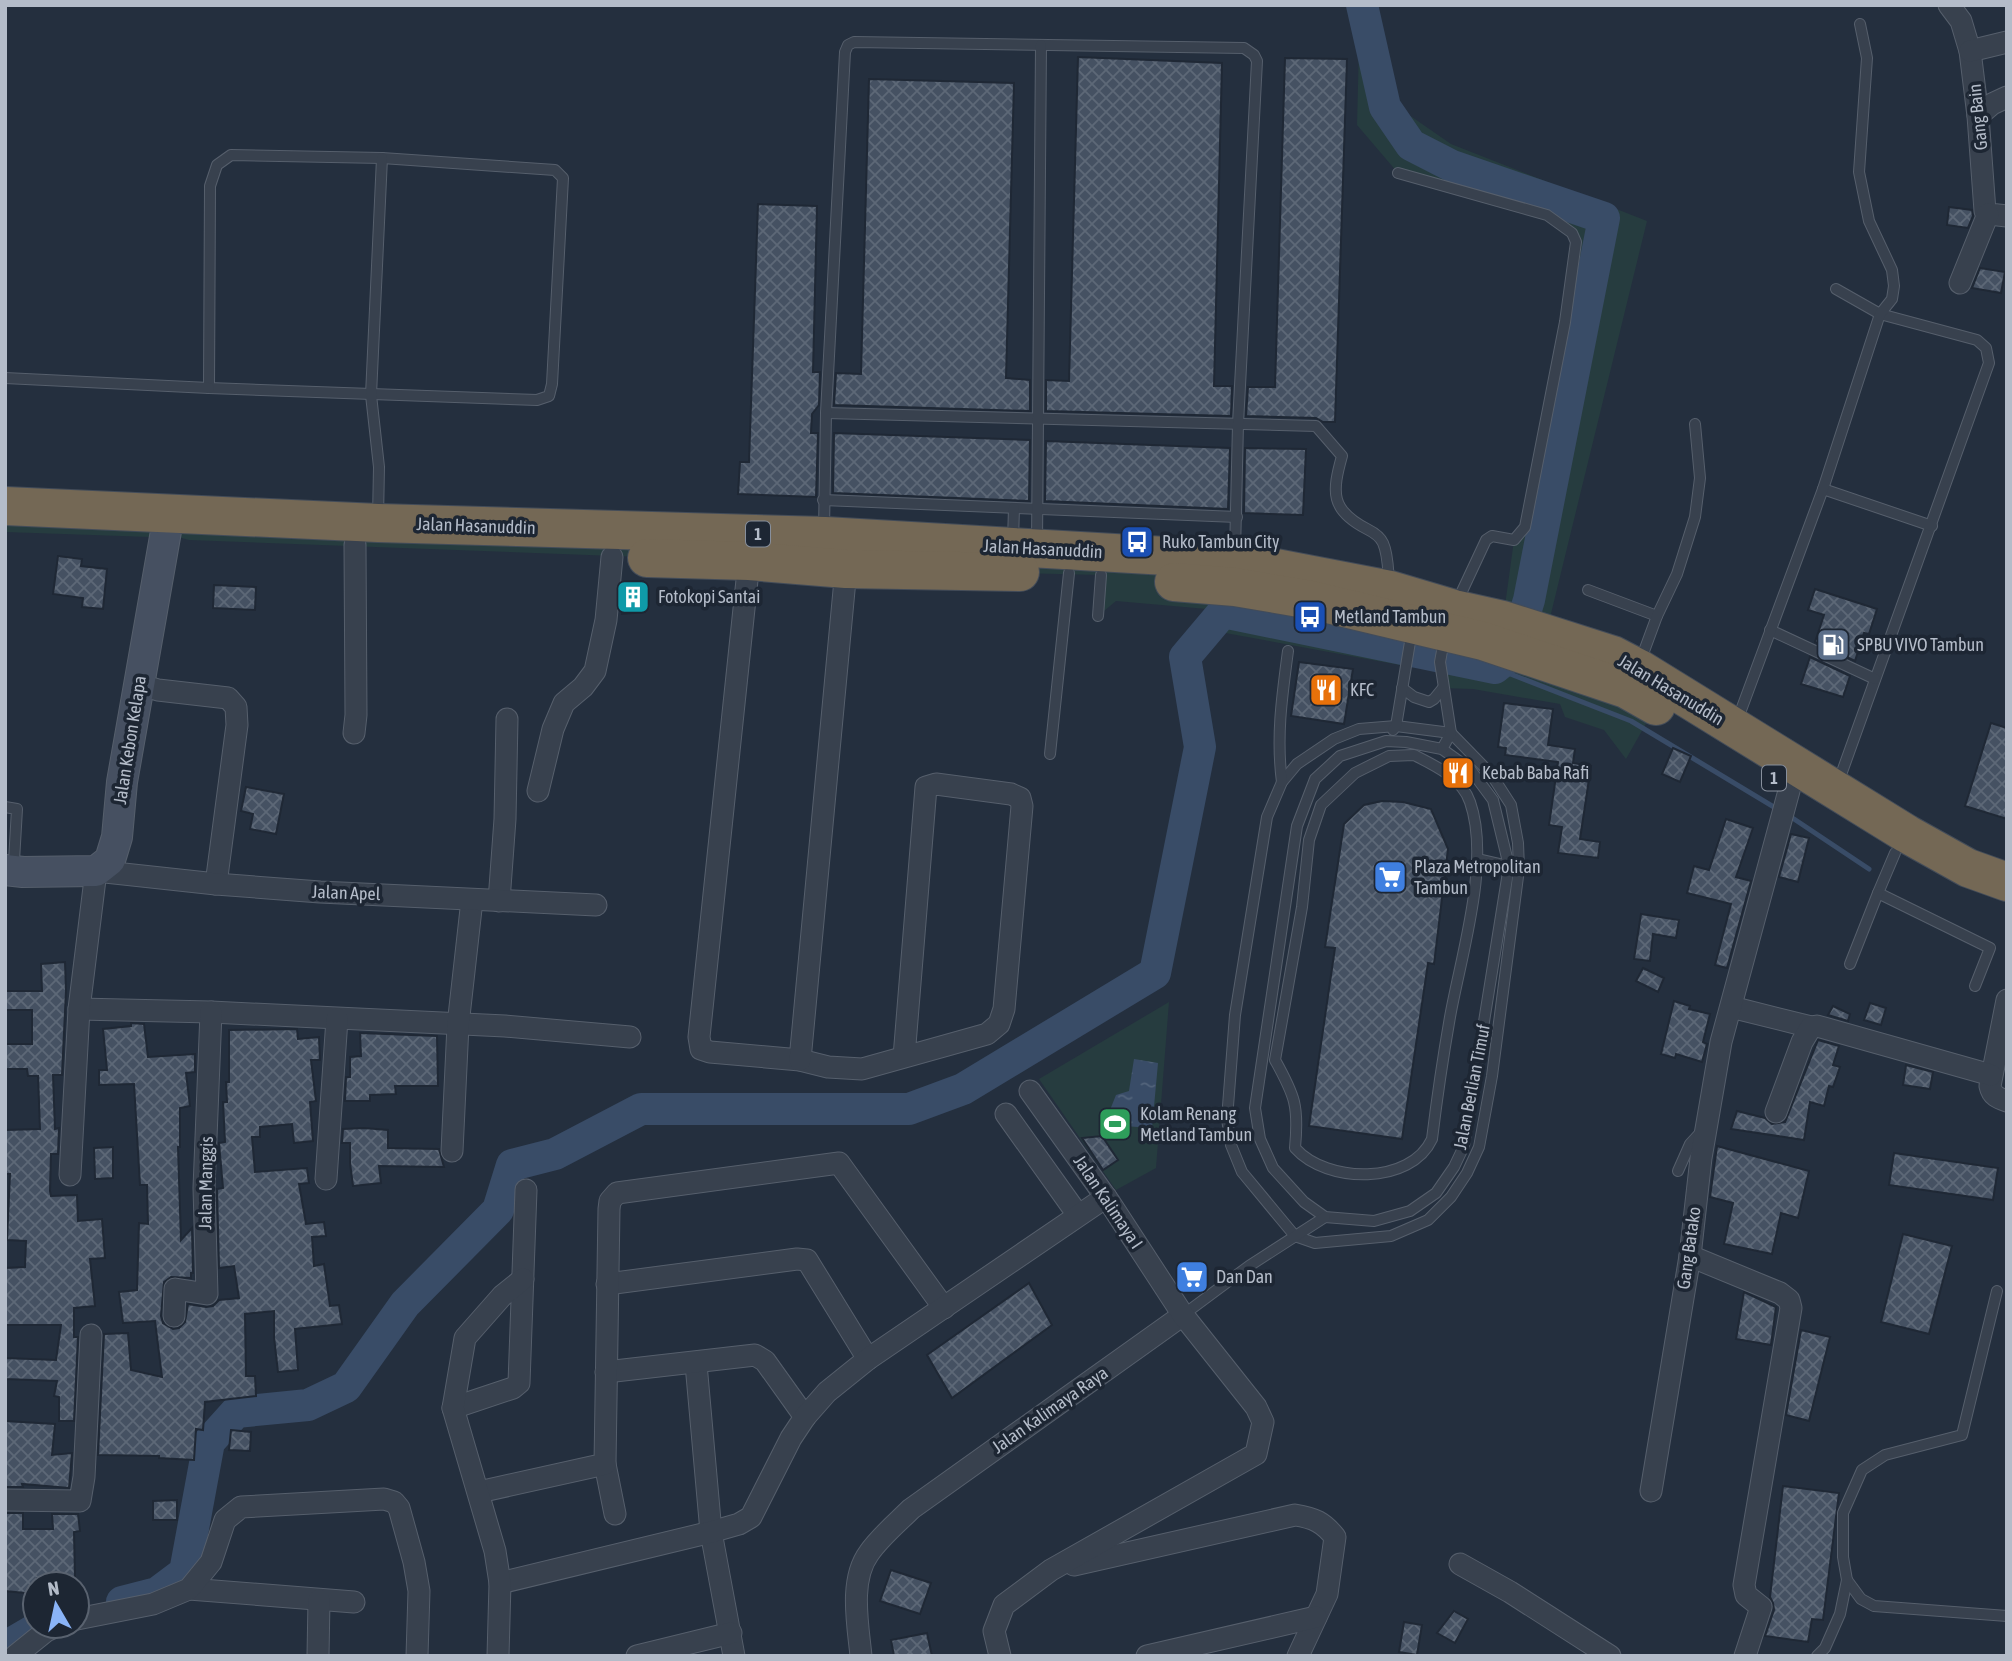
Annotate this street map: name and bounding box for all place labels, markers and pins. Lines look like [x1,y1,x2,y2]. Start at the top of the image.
bus stop icon: Ruko Tambun City [1118,523,1156,561]
place label: Ruko Tambun City [1162,531,1279,552]
building icon: Fotokopi Santai [614,578,652,616]
place label: Fotokopi Santai [658,586,760,607]
bus stop icon: Metland Tambun [1291,598,1329,636]
place label: Metland Tambun [1334,606,1446,627]
fuel station icon: SPBU VIVO Tambun [1814,626,1852,664]
place label: SPBU VIVO Tambun [1857,634,1984,655]
restaurant icon: KFC [1307,671,1345,709]
place label: KFC [1350,679,1374,700]
restaurant icon: Kebab Baba Rafi [1439,754,1477,792]
place label: Kebab Baba Rafi [1482,762,1589,783]
place label: Plaza Metropolitan Tambun [1414,856,1541,898]
supermarket icon: Plaza Metropolitan Tambun [1371,858,1409,896]
place label: Kolam Renang Metland Tambun [1140,1103,1252,1145]
sports icon: Kolam Renang Metland Tambun [1096,1105,1134,1143]
supermarket icon: Dan Dan [1173,1258,1211,1296]
place label: Dan Dan [1216,1266,1273,1287]

